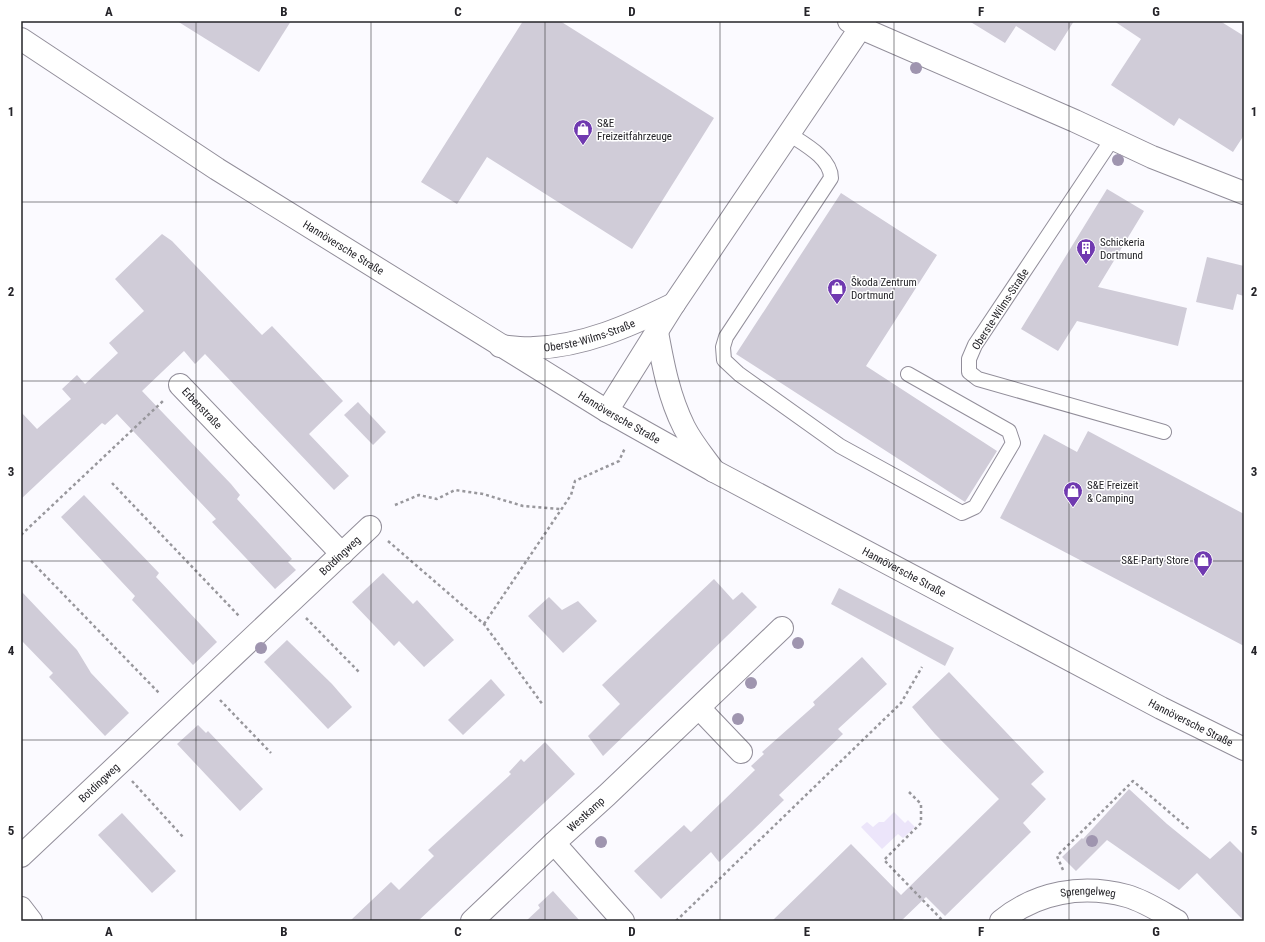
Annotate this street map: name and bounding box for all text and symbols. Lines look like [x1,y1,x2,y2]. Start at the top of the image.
text: A [105,4,113,19]
text: B [280,4,288,19]
text: C [454,4,462,19]
text: D [628,4,636,19]
text: E [804,4,811,19]
text: F [978,4,984,19]
text: G [1152,4,1160,19]
text: 1 [8,104,14,119]
text: 1 [1251,104,1257,119]
place label: S&E Freizeitfahrzeuge [597,117,672,143]
shop icon: S&E Freizeitfahrzeuge [572,118,594,146]
street label: Hannöversche Straße [300,218,386,278]
place label: Schickeria Dortmund [1100,236,1145,262]
building icon: Schickeria Dortmund [1075,237,1097,265]
street label: Oberste-Wilms-Straße [969,266,1032,352]
place label: Škoda Zentrum Dortmund [851,276,917,302]
shop icon: Škoda Zentrum Dortmund [826,277,848,305]
text: 2 [8,284,15,299]
text: 2 [1251,284,1258,299]
street label: Oberste-Wilms-Straße [543,317,637,354]
street label: Erbenstraße [179,385,225,432]
street label: Hannöversche Straße [576,389,662,447]
text: 3 [8,464,14,479]
text: 3 [1251,464,1257,479]
place label: S&E Freizeit & Camping [1087,479,1138,505]
shop icon: S&E Freizeit & Camping [1062,480,1084,508]
street label: Botdingweg [317,534,363,578]
street label: Hannöversche Straße [860,545,948,600]
shop icon: S&E Party Store [1192,549,1214,577]
place label: S&E Party Store [1121,554,1189,567]
text: 4 [8,643,15,658]
text: 4 [1251,643,1258,658]
street label: Hannöversche Straße [1146,697,1235,750]
street label: Botdingweg [76,761,122,805]
street label: Westkamp [565,794,607,835]
text: 5 [8,823,15,838]
text: 5 [1251,823,1258,838]
street label: Sprengelweg [1059,885,1117,900]
text: A [105,924,113,939]
text: B [280,924,288,939]
text: C [454,924,462,939]
text: D [628,924,636,939]
text: E [804,924,811,939]
text: F [978,924,984,939]
text: G [1152,924,1160,939]

